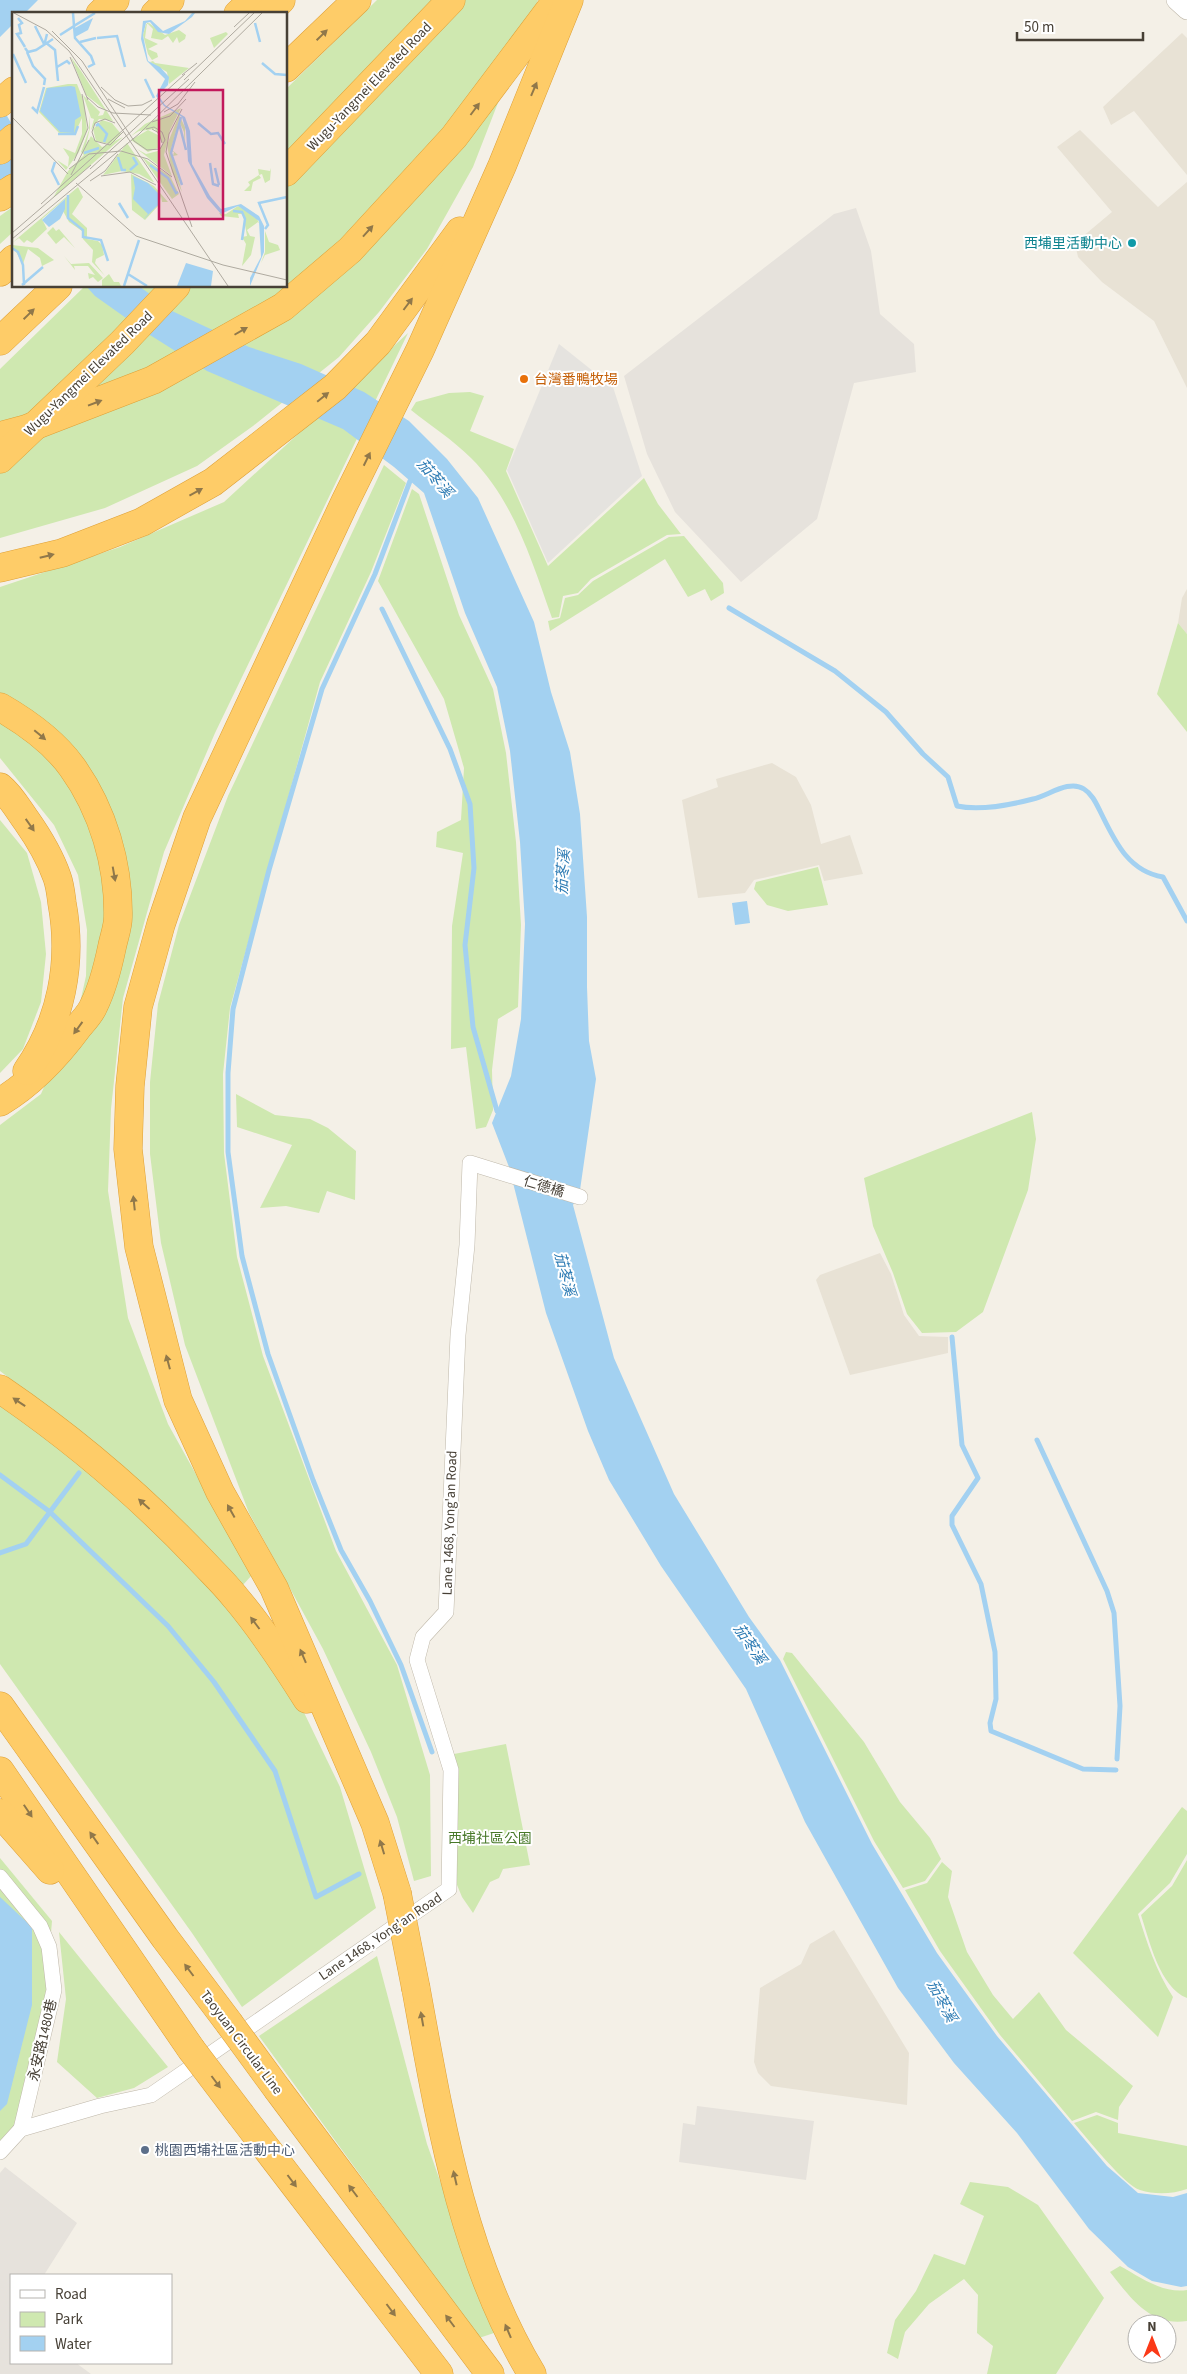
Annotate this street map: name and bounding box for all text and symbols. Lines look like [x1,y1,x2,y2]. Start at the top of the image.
scale bar [1017,10,1143,42]
inset map [12,12,288,288]
text: 50 m [1024,17,1054,38]
street label: Wugu-Yangmei Elevated Road [303,18,437,156]
one-way arrow [315,29,327,41]
one-way arrow [531,81,539,96]
one-way arrow [470,102,480,116]
one-way arrow [362,226,374,238]
place label: 西埔里活動中心 [1024,234,1122,254]
marker: 西埔里活動中心 [1126,237,1138,249]
one-way arrow [402,298,413,311]
street label: Wugu-Yangmei Elevated Road [20,307,158,441]
one-way arrow [22,308,34,320]
one-way arrow [233,327,248,335]
place label: 台灣番鴨牧場 [534,370,618,390]
marker: 台灣番鴨牧場 [518,373,530,385]
one-way arrow [316,391,329,402]
one-way arrow [88,399,103,406]
one-way arrow [363,452,371,466]
water label: 茄苳溪 [412,454,459,504]
one-way arrow [189,487,202,496]
one-way arrow [40,552,55,560]
one-way arrow [33,729,45,741]
one-way arrow [25,819,35,832]
water label: 茄苳溪 [552,847,575,895]
one-way arrow [111,867,119,883]
one-way arrow [73,1021,83,1035]
street label: 仁德橋 [521,1171,567,1203]
one-way arrow [130,1195,138,1211]
water label: 茄苳溪 [549,1250,581,1300]
one-way arrow [163,1354,171,1369]
one-way arrow [12,1397,25,1407]
street label: Lane 1468, Yong'an Road [437,1450,463,1596]
one-way arrow [139,1498,151,1510]
one-way arrow [226,1504,235,1518]
one-way arrow [250,1616,260,1630]
water label: 茄苳溪 [728,1620,772,1670]
one-way arrow [299,1648,307,1663]
one-way arrow [23,1804,33,1818]
park label: 西埔社區公園 [448,1829,532,1849]
one-way arrow [89,1831,99,1845]
one-way arrow [378,1839,386,1854]
street label: Lane 1468, Yong'an Road [315,1888,446,1986]
one-way arrow [184,1963,194,1977]
water label: 茄苳溪 [922,1976,962,2028]
street label: Taoyuan Circular Line [195,1986,287,2099]
street label: 永安路1480巷 [24,1997,62,2083]
one-way arrow [417,2011,425,2027]
one-way arrow [211,2075,221,2089]
place label: 桃園西埔社區活動中心 [155,2141,295,2161]
marker: 桃園西埔社區活動中心 [139,2144,151,2156]
one-way arrow [451,2171,459,2186]
one-way arrow [287,2174,297,2188]
one-way arrow [348,2185,359,2198]
legend [10,2274,172,2364]
text: Road [55,2284,87,2305]
one-way arrow [385,2303,396,2316]
text: Park [55,2309,84,2330]
north arrow [1127,2314,1177,2364]
one-way arrow [445,2315,456,2328]
text: N [1147,2317,1157,2337]
one-way arrow [504,2323,512,2338]
text: Water [55,2334,92,2355]

